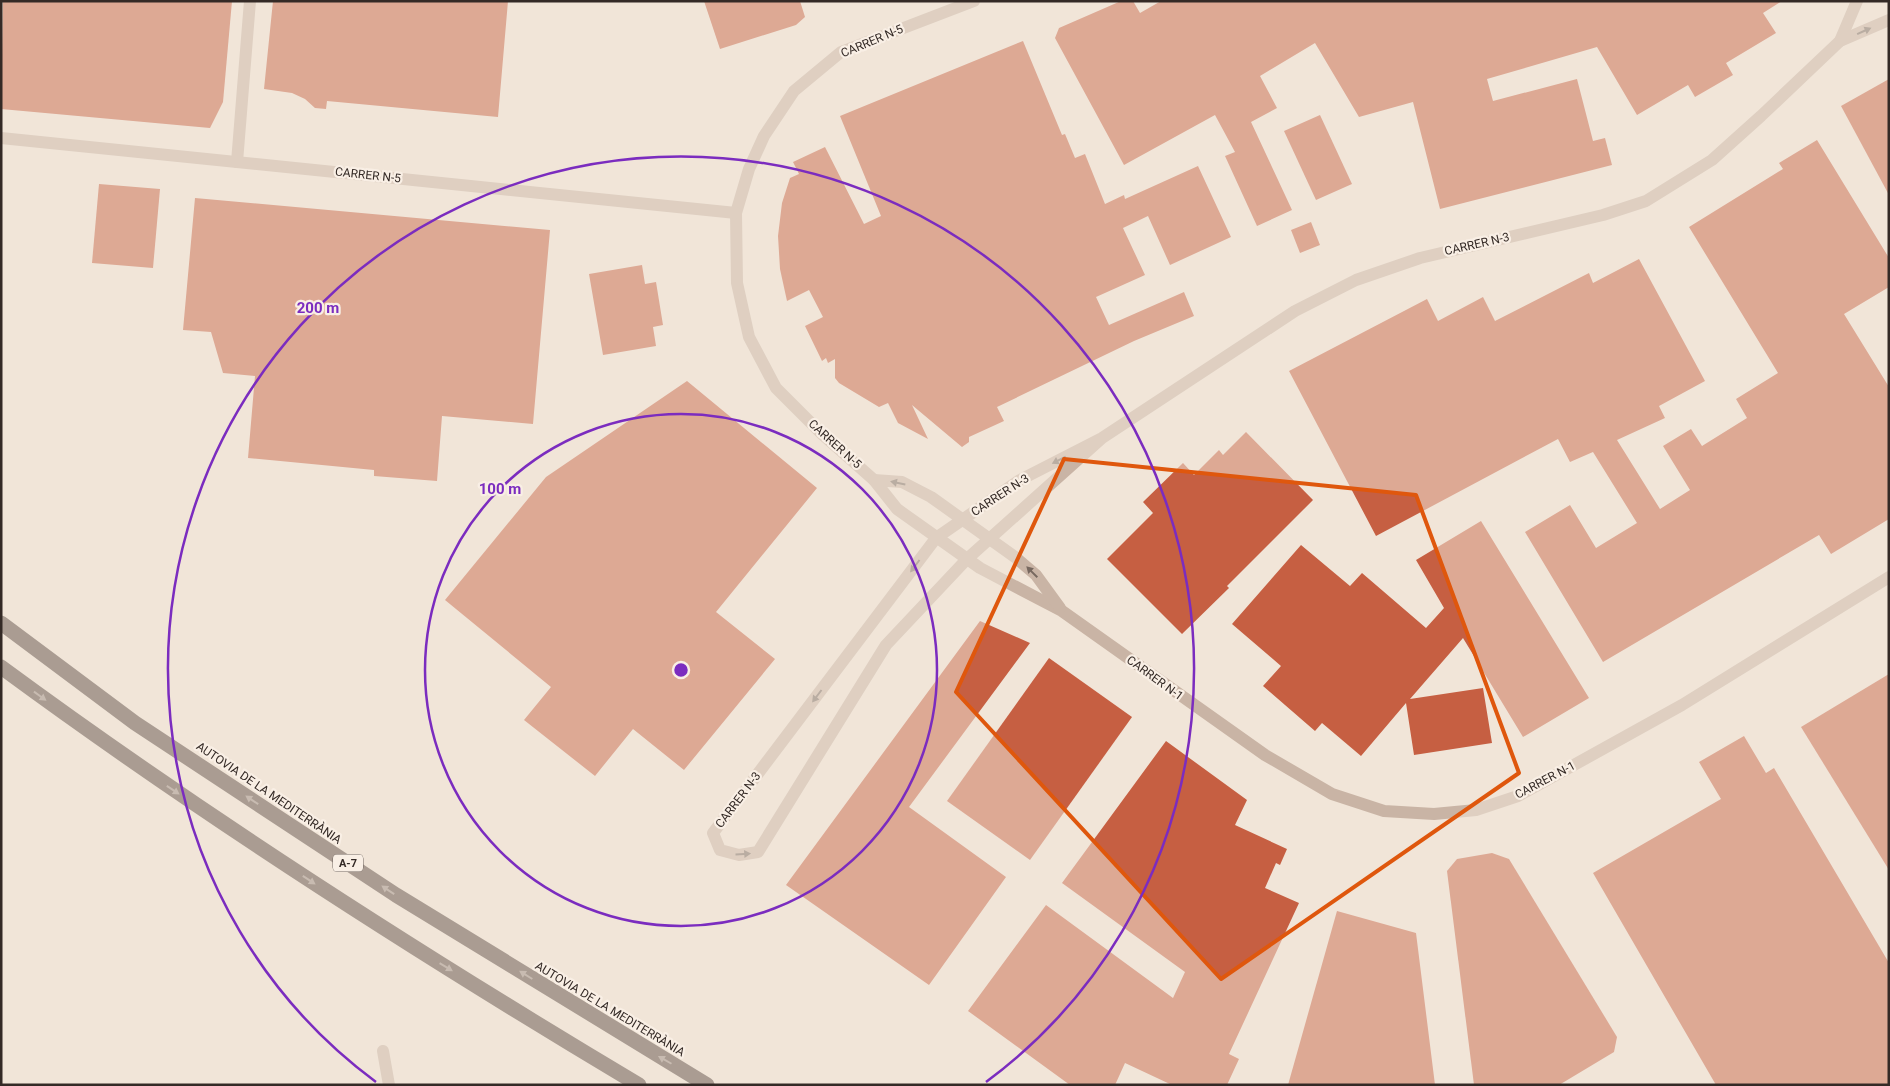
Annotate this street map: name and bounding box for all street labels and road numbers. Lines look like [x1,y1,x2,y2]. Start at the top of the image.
street label: CARRER N-5 [839,22,905,60]
street label: CARRER N-5 [334,165,402,185]
street label: CARRER N-3 [1443,230,1511,258]
street label: CARRER N-5 [806,417,864,472]
street label: CARRER N-3 [968,471,1032,519]
street label: CARRER N-1 [1124,653,1186,703]
street label: AUTOVIA DE LA MEDITERRÀNIA [194,738,345,847]
street label: CARRER N-1 [1512,758,1578,802]
street label: CARRER N-3 [712,769,764,831]
road number: A-7 [333,854,363,871]
street label: AUTOVIA DE LA MEDITERRÀNIA [533,958,688,1059]

